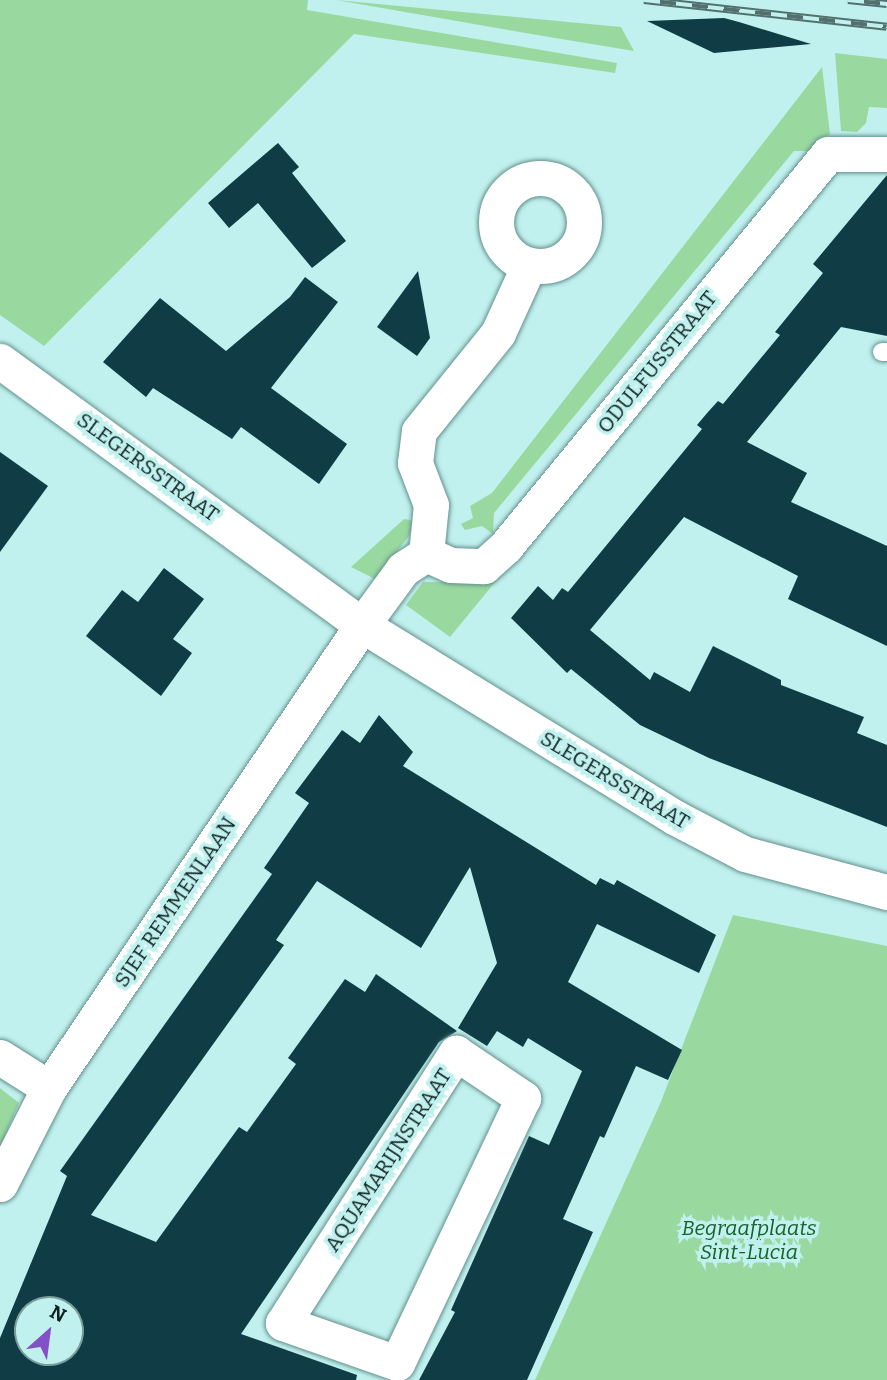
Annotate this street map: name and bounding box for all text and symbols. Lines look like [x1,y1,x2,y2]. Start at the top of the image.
street label: ODULFUSSTRAAT [592,286,722,438]
street label: SLEGERSSTRAAT [72,407,224,527]
street label: SLEGERSSTRAAT [536,726,694,834]
street label: SJEF REMMENLAAN [109,812,241,992]
street label: AQUAMARIJNSTRAAT [319,1064,457,1256]
park label: Begraafplaats Sint-Lucia [681,1215,817,1265]
north arrow [14,1296,84,1366]
text: N [46,1300,70,1327]

